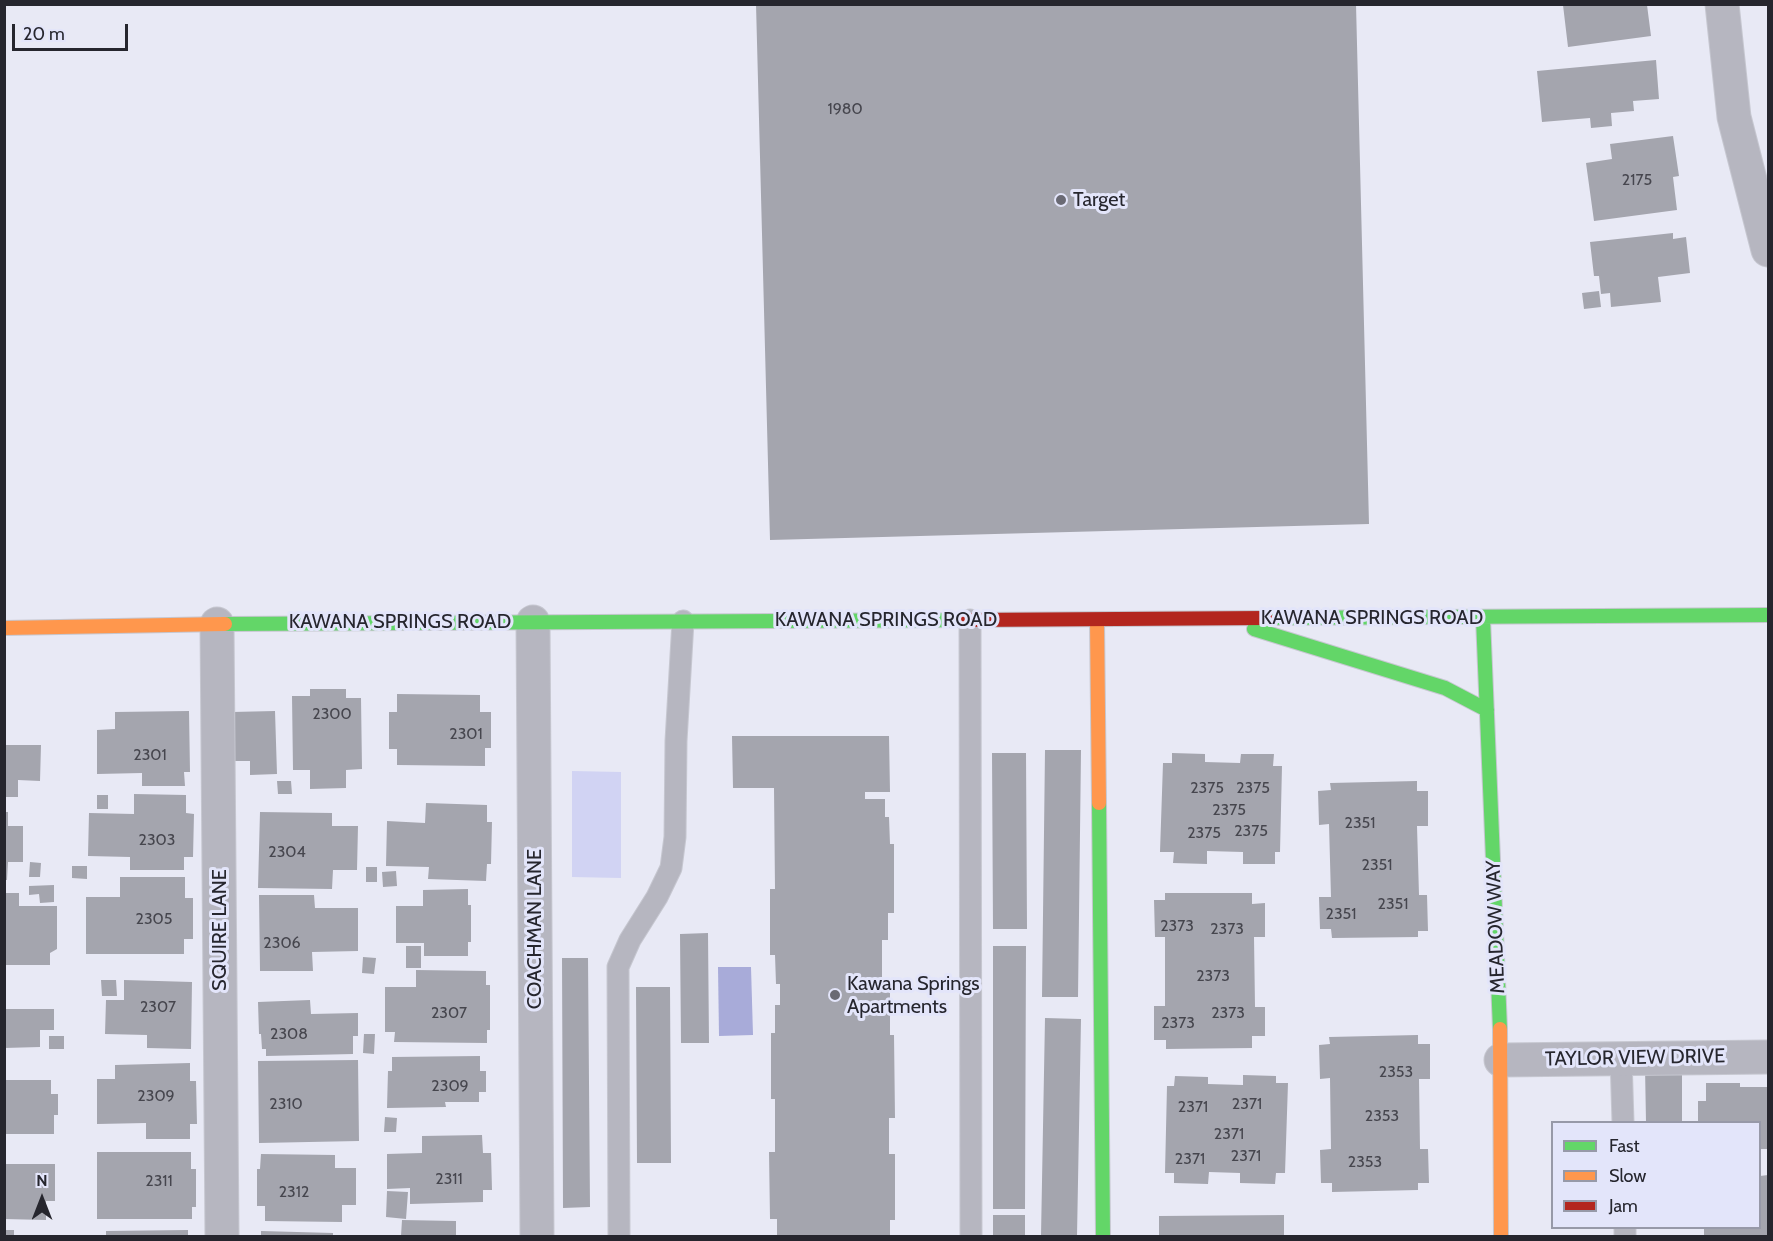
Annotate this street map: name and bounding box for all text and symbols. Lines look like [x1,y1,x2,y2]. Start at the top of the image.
scale bar [15,12,130,50]
text: 20 m [23,23,65,45]
house number: 1980 [827,99,863,119]
house number: 2175 [1622,170,1652,190]
place label: Target [1073,188,1125,212]
marker: Target [1054,193,1068,207]
street label: KAWANA SPRINGS ROAD [1261,606,1483,630]
street label: KAWANA SPRINGS ROAD [775,608,997,632]
street label: KAWANA SPRINGS ROAD [289,610,511,634]
house number: 2300 [312,704,352,724]
house number: 2301 [449,724,483,744]
house number: 2301 [133,745,167,765]
house number: 2375 [1190,778,1224,798]
house number: 2375 [1236,778,1270,798]
house number: 2375 [1212,800,1246,820]
house number: 2351 [1345,813,1375,833]
house number: 2375 [1234,821,1268,841]
house number: 2375 [1187,823,1221,843]
house number: 2303 [139,830,175,850]
house number: 2304 [268,842,306,862]
street label: COACHMAN LANE [523,849,547,1009]
house number: 2351 [1362,855,1392,875]
street label: MEADOW WAY [1482,860,1510,994]
street label: SQUIRE LANE [208,869,232,991]
house number: 2351 [1378,894,1408,914]
house number: 2351 [1326,904,1356,924]
house number: 2305 [136,909,172,929]
house number: 2373 [1160,916,1194,936]
house number: 2373 [1210,919,1244,939]
house number: 2306 [263,933,301,953]
house number: 2373 [1196,966,1230,986]
place label: Kawana Springs Apartments [847,972,980,1019]
marker: Kawana Springs Apartments [828,988,842,1002]
house number: 2307 [140,997,176,1017]
house number: 2307 [431,1003,467,1023]
house number: 2373 [1211,1003,1245,1023]
house number: 2373 [1161,1013,1195,1033]
house number: 2308 [270,1024,308,1044]
street label: TAYLOR VIEW DRIVE [1545,1044,1725,1072]
house number: 2353 [1379,1062,1413,1082]
house number: 2309 [431,1076,469,1096]
house number: 2309 [137,1086,175,1106]
house number: 2310 [269,1094,303,1114]
house number: 2371 [1232,1094,1262,1114]
house number: 2371 [1178,1097,1208,1117]
house number: 2353 [1365,1106,1399,1126]
legend [1551,1121,1761,1229]
house number: 2371 [1214,1124,1244,1144]
text: Fast [1609,1135,1640,1157]
house number: 2371 [1231,1146,1261,1166]
house number: 2371 [1175,1149,1205,1169]
house number: 2353 [1348,1152,1382,1172]
text: Slow [1609,1165,1646,1187]
north arrow [12,1169,72,1229]
house number: 2311 [435,1169,463,1189]
text: N [36,1171,48,1190]
house number: 2311 [145,1171,173,1191]
house number: 2312 [279,1182,309,1202]
text: Jam [1609,1195,1638,1217]

